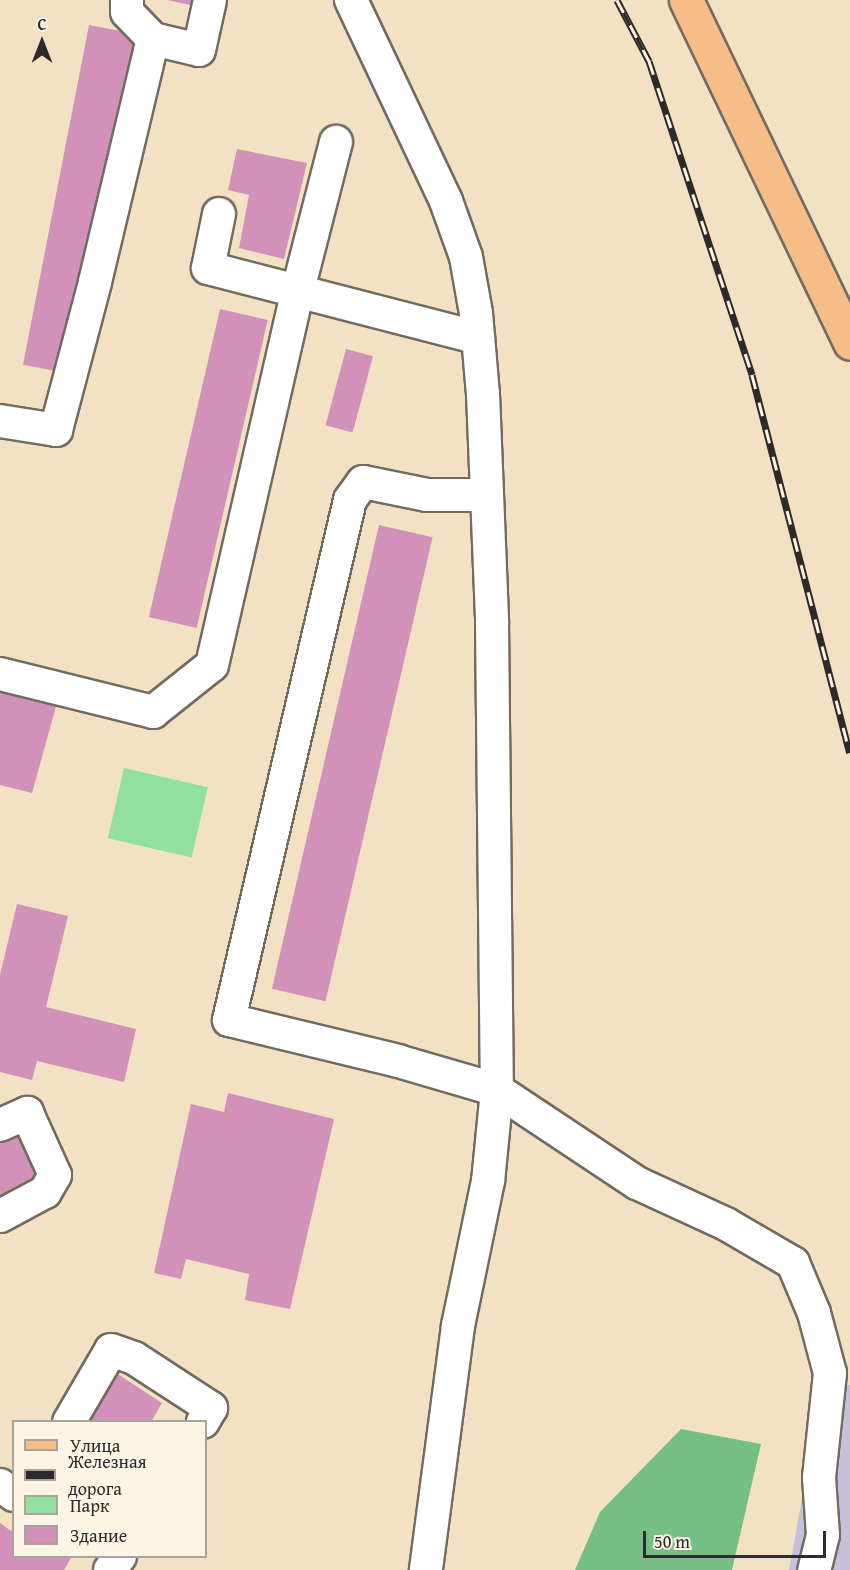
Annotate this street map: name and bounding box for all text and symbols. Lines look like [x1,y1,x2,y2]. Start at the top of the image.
north arrow [12,12,72,72]
text: С [37,12,47,36]
legend [12,1420,207,1558]
text: Улица [70,1432,120,1459]
text: Железная дорога [68,1448,147,1502]
text: Парк [70,1492,109,1519]
scale bar [646,1519,829,1557]
text: Здание [70,1522,127,1549]
text: 50 m [654,1528,690,1555]

